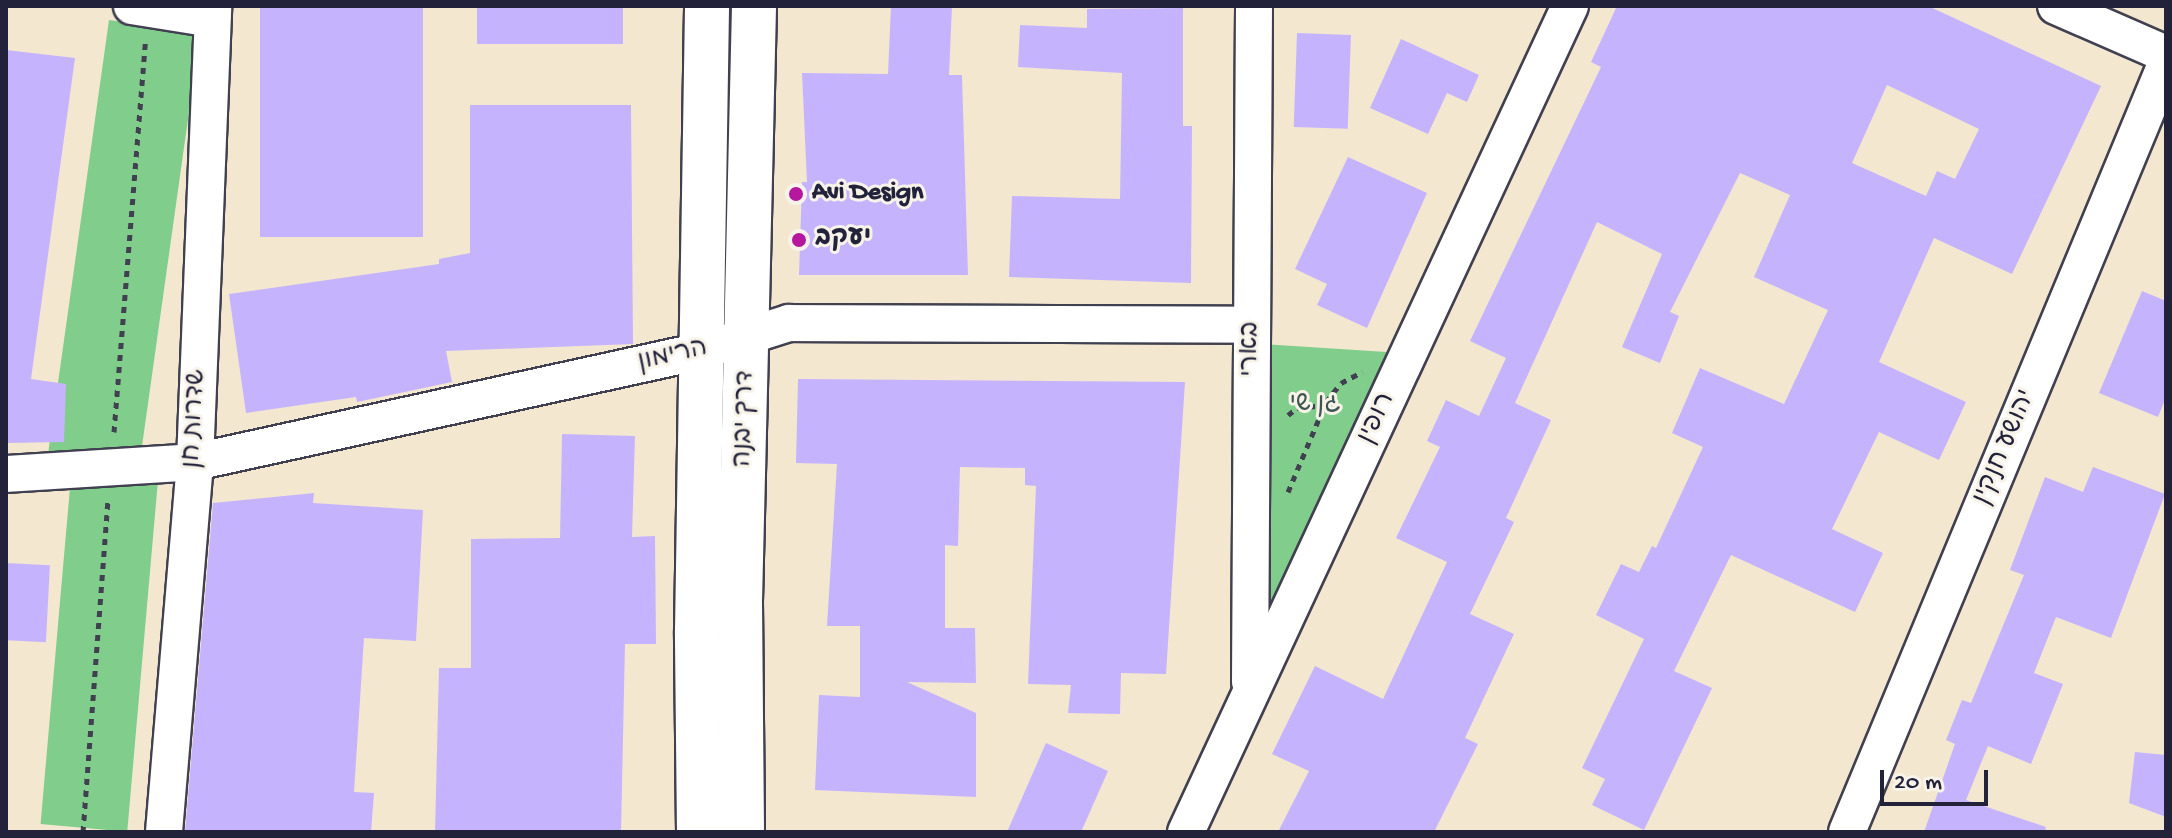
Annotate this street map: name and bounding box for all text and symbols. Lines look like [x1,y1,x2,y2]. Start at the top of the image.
place label: Avi Design [812,178,923,210]
marker: Avi Design [787,185,805,203]
place label: יעקב [815,224,871,256]
marker: יעקב [790,231,808,249]
street label: בארי [1236,321,1268,377]
street label: הרימון [635,334,711,380]
street label: שדרות חן [178,368,214,470]
street label: דרך יבנה [729,370,763,468]
street label: יהושע חנקין [1968,386,2044,510]
street label: רופין [1353,388,1403,450]
park label: גן שי [1289,390,1341,422]
scale bar [1884,754,1992,804]
text: 20 m [1894,769,1942,798]

